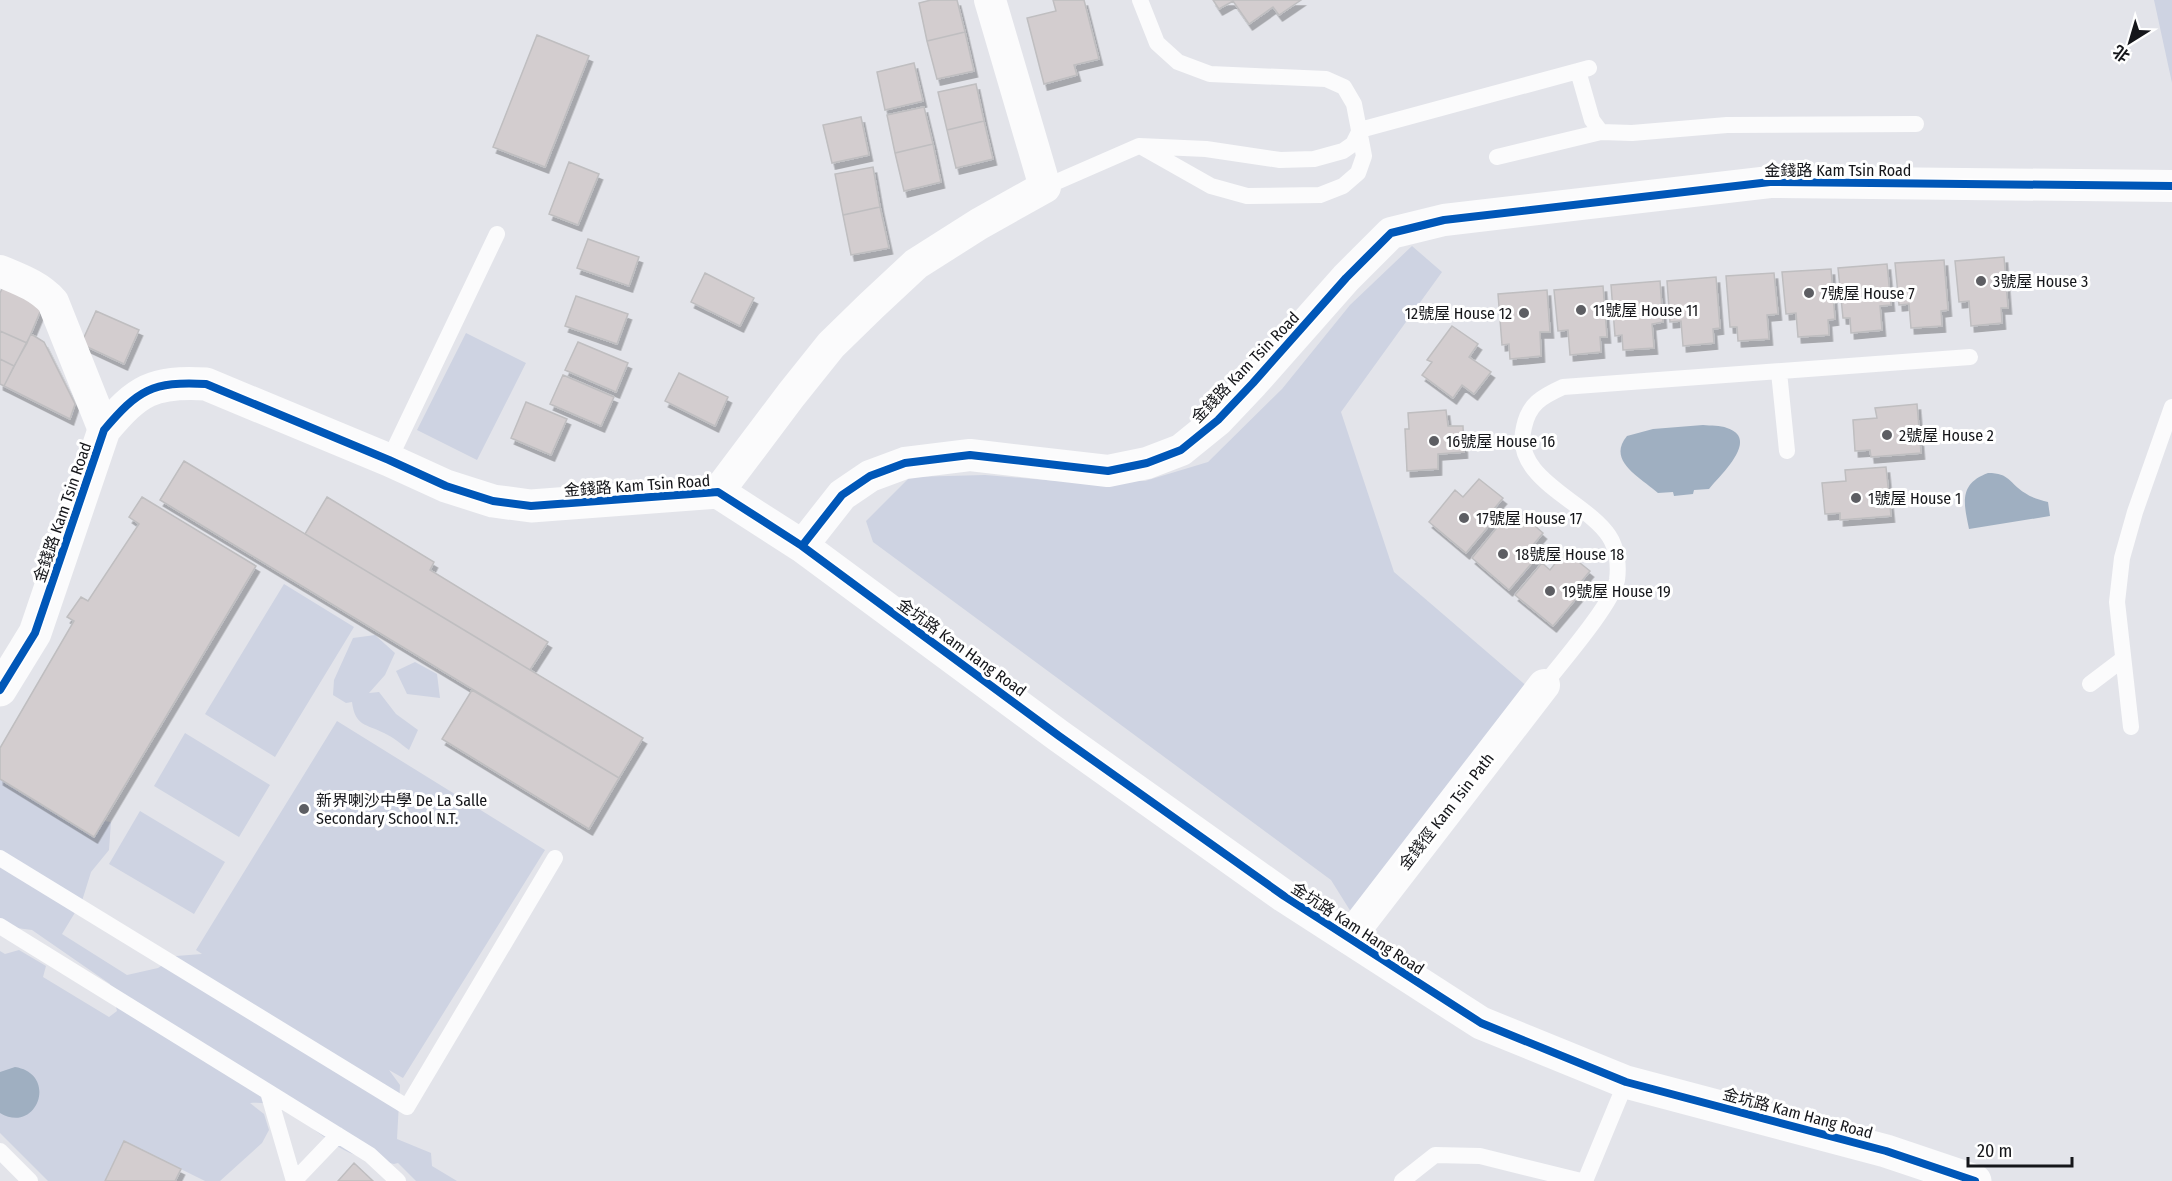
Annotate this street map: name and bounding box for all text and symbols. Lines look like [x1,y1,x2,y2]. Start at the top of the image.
north arrow [2100,12,2160,72]
text: 北 [2109,41,2133,66]
street label: 金錢路 Kam Tsin Road [1765,161,1911,180]
place label: 3號屋 House 3 [1993,272,2088,291]
marker: 3號屋 House 3 [1974,274,1988,288]
place label: 7號屋 House 7 [1821,284,1915,303]
marker: 7號屋 House 7 [1802,286,1816,300]
place label: 11號屋 House 11 [1593,301,1698,320]
marker: 11號屋 House 11 [1574,303,1588,317]
place label: 12號屋 House 12 [1405,304,1512,323]
marker: 12號屋 House 12 [1517,306,1531,320]
street label: 金錢路 Kam Tsin Road [1188,308,1303,427]
place label: 2號屋 House 2 [1899,426,1994,445]
marker: 2號屋 House 2 [1880,428,1894,442]
place label: 16號屋 House 16 [1446,432,1555,451]
marker: 16號屋 House 16 [1427,434,1441,448]
street label: 金錢路 Kam Tsin Road [30,440,95,585]
street label: 金錢路 Kam Tsin Road [563,471,711,500]
place label: 1號屋 House 1 [1868,489,1961,508]
marker: 1號屋 House 1 [1849,491,1863,505]
place label: 17號屋 House 17 [1476,509,1583,528]
marker: 17號屋 House 17 [1457,511,1471,525]
place label: 18號屋 House 18 [1515,545,1624,564]
marker: 18號屋 House 18 [1496,547,1510,561]
place label: 19號屋 House 19 [1562,582,1671,601]
marker: 19號屋 House 19 [1543,584,1557,598]
street label: 金坑路 Kam Hang Road [894,594,1030,700]
street label: 金錢徑 Kam Tsin Path [1395,749,1498,873]
place label: 新界喇沙中學 De La Salle Secondary School N.T. [316,791,487,828]
marker: 新界喇沙中學 De La Salle Secondary School N.T. [297,802,311,816]
street label: 金坑路 Kam Hang Road [1288,878,1428,978]
street label: 金坑路 Kam Hang Road [1721,1084,1875,1143]
scale bar [1968,1130,2072,1168]
text: 20 m [1977,1140,2012,1162]

